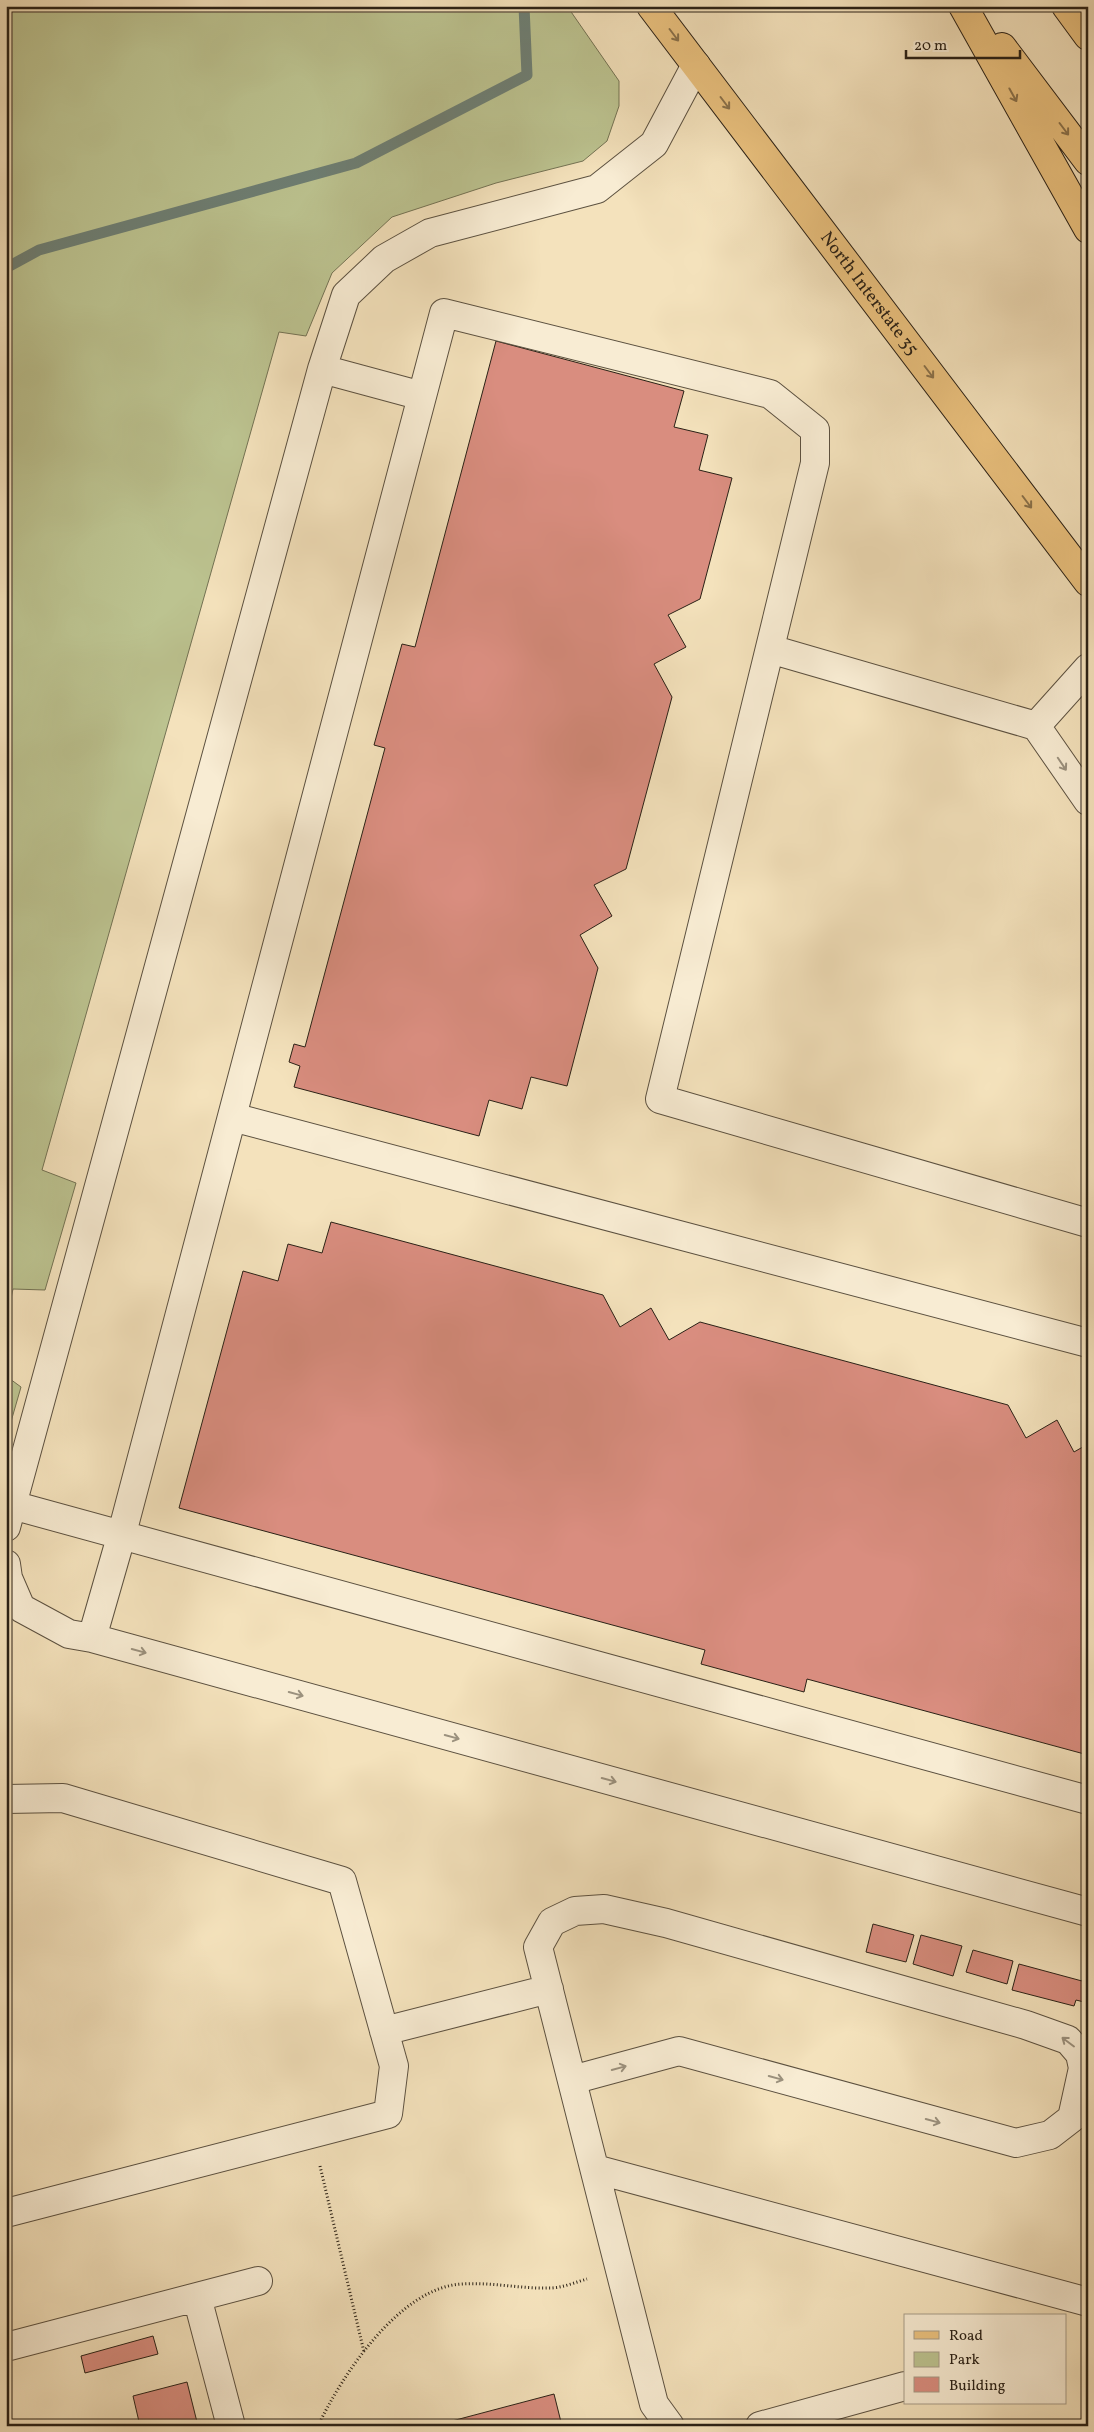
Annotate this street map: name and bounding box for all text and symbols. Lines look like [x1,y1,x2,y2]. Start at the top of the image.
one-way arrow [668,28,679,41]
scale bar [906,28,1020,60]
text: 20 m [914,36,947,57]
one-way arrow [1008,87,1018,101]
one-way arrow [720,96,730,110]
one-way arrow [1059,122,1069,136]
street label: North Interstate 35 [814,227,924,361]
one-way arrow [924,365,934,379]
one-way arrow [1022,495,1032,509]
one-way arrow [1057,757,1067,771]
one-way arrow [130,1647,146,1657]
one-way arrow [287,1690,303,1700]
one-way arrow [444,1733,460,1743]
one-way arrow [600,1776,616,1786]
one-way arrow [1061,2037,1075,2047]
one-way arrow [611,2062,627,2072]
one-way arrow [767,2073,783,2083]
one-way arrow [924,2116,940,2126]
legend [904,2314,1066,2404]
text: Road [949,2326,983,2347]
text: Park [949,2350,980,2371]
text: Building [949,2376,1006,2397]

